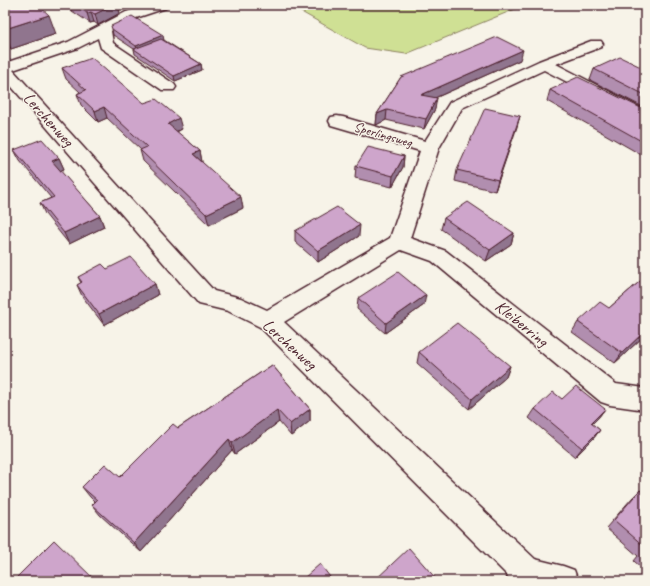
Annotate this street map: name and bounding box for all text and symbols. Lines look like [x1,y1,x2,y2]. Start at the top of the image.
street label: Lerchenweg [19,88,79,152]
street label: Sperlingsweg [352,118,415,151]
street label: Kleiberring [491,296,553,352]
street label: Lerchenweg [258,314,322,375]

